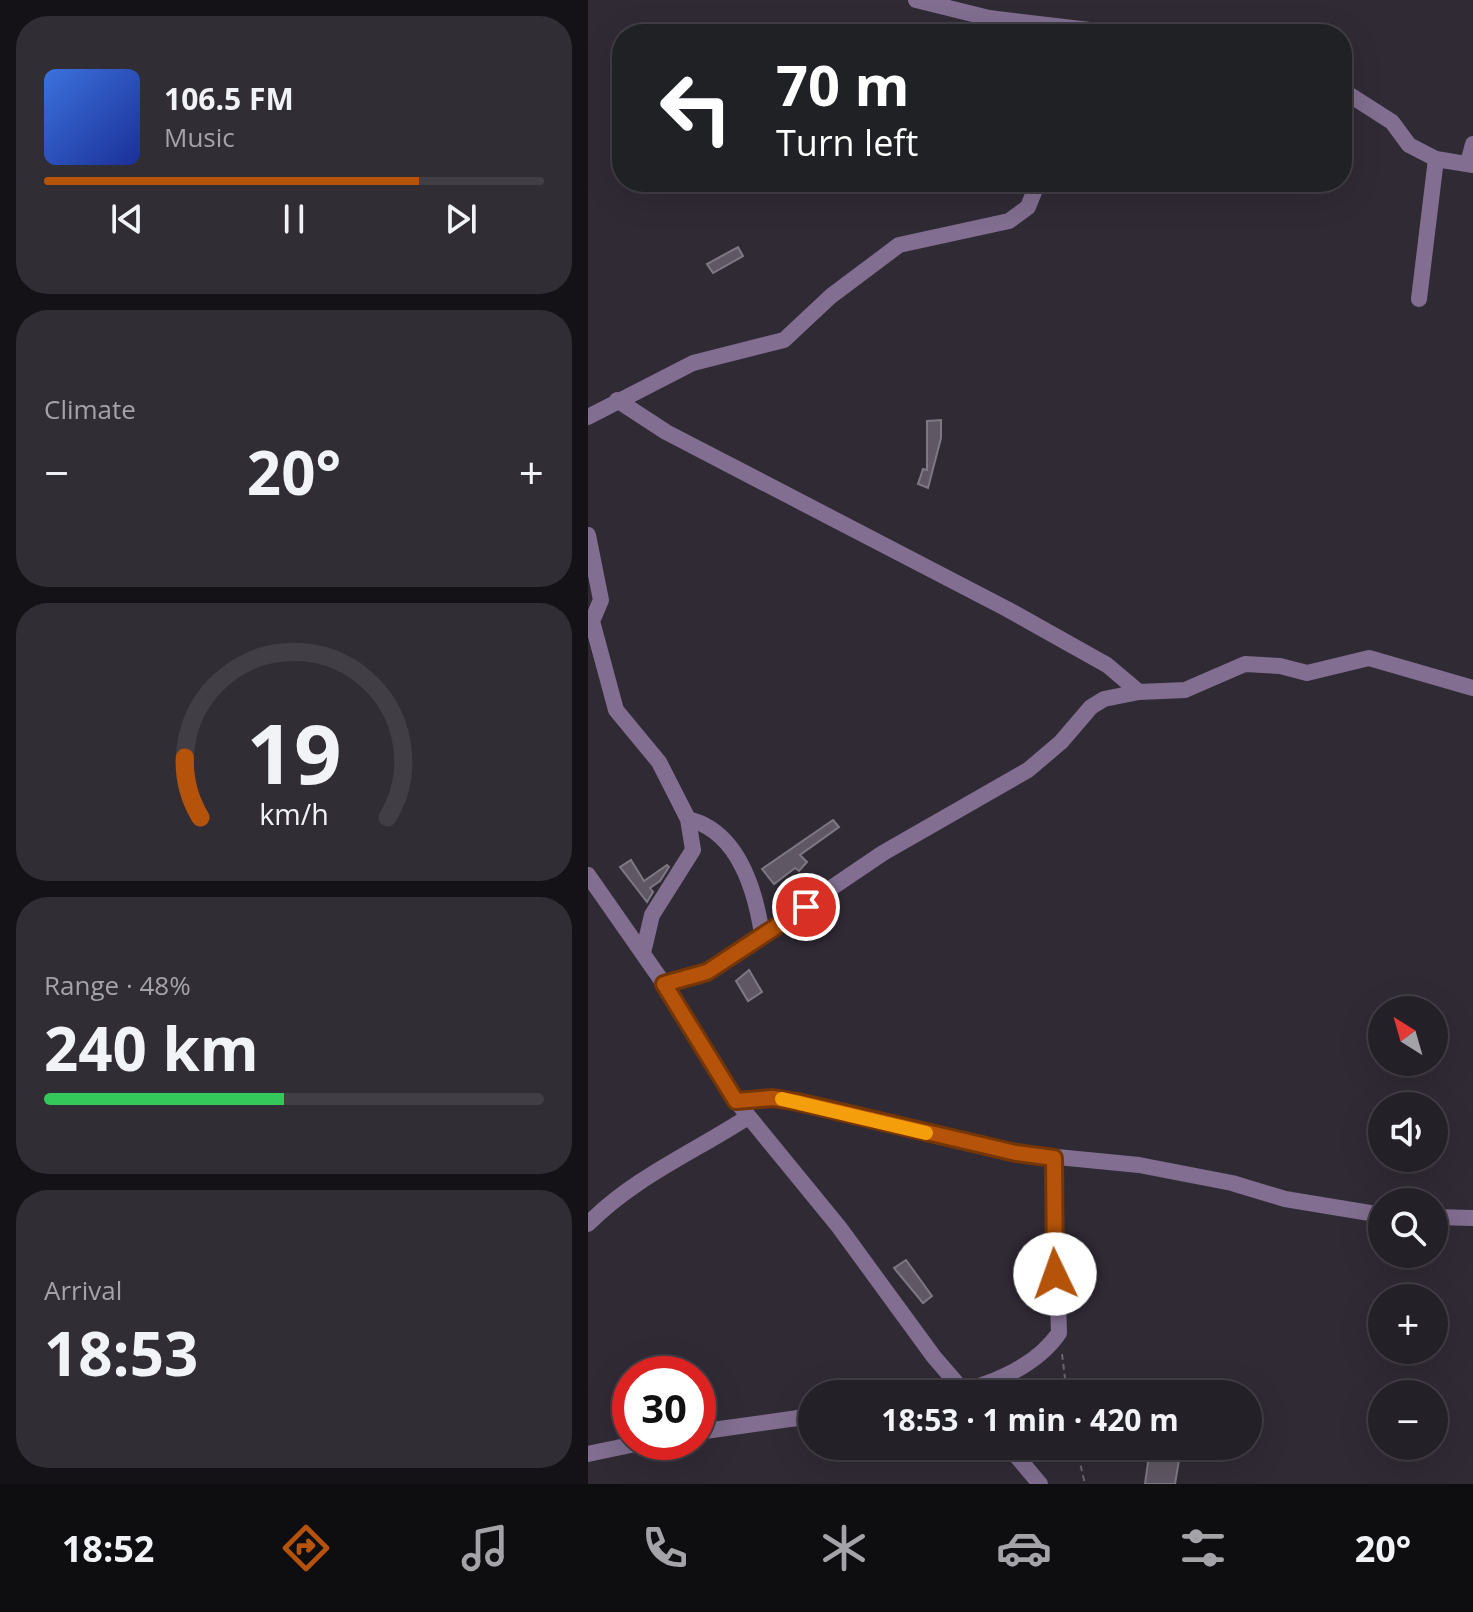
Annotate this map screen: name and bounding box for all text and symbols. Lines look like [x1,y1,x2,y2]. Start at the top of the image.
text: 70 m [776,46,910,122]
icon: left [644,56,748,160]
text: 106.5 FM [164,78,294,119]
text: Turn left [776,118,918,167]
text: Music [164,119,235,155]
icon: previous [105,197,149,241]
icon: pause [272,197,316,241]
icon: next [439,197,483,241]
text: Climate [44,391,136,427]
text: 20° [247,431,341,513]
text: − [44,442,69,502]
text: + [519,442,544,502]
text: 19 [246,695,342,808]
text: km/h [259,794,329,833]
pin [772,873,840,941]
icon: arrive [784,885,828,929]
text: Range · 48% [44,967,191,1003]
north arrow [1368,996,1448,1076]
map controls [1368,996,1448,1460]
text: 240 km [44,1007,259,1089]
button: sound [1368,1092,1448,1172]
button: search [1368,1188,1448,1268]
position arrow [1013,1232,1097,1316]
text: Arrival [44,1272,122,1308]
button: + [1368,1284,1448,1364]
text: 18:53 [44,1312,198,1394]
speed limit sign: 30 [612,1356,716,1460]
button: − [1368,1380,1448,1460]
text: 18:53 · 1 min · 420 m [881,1399,1179,1440]
icon: directions [278,1520,334,1576]
icon: music [457,1520,513,1576]
icon: phone [637,1520,693,1576]
icon: climate [816,1520,872,1576]
icon: car [996,1520,1052,1576]
icon: filters [1175,1520,1231,1576]
text: 18:52 [62,1524,154,1573]
text: 20° [1355,1524,1411,1573]

